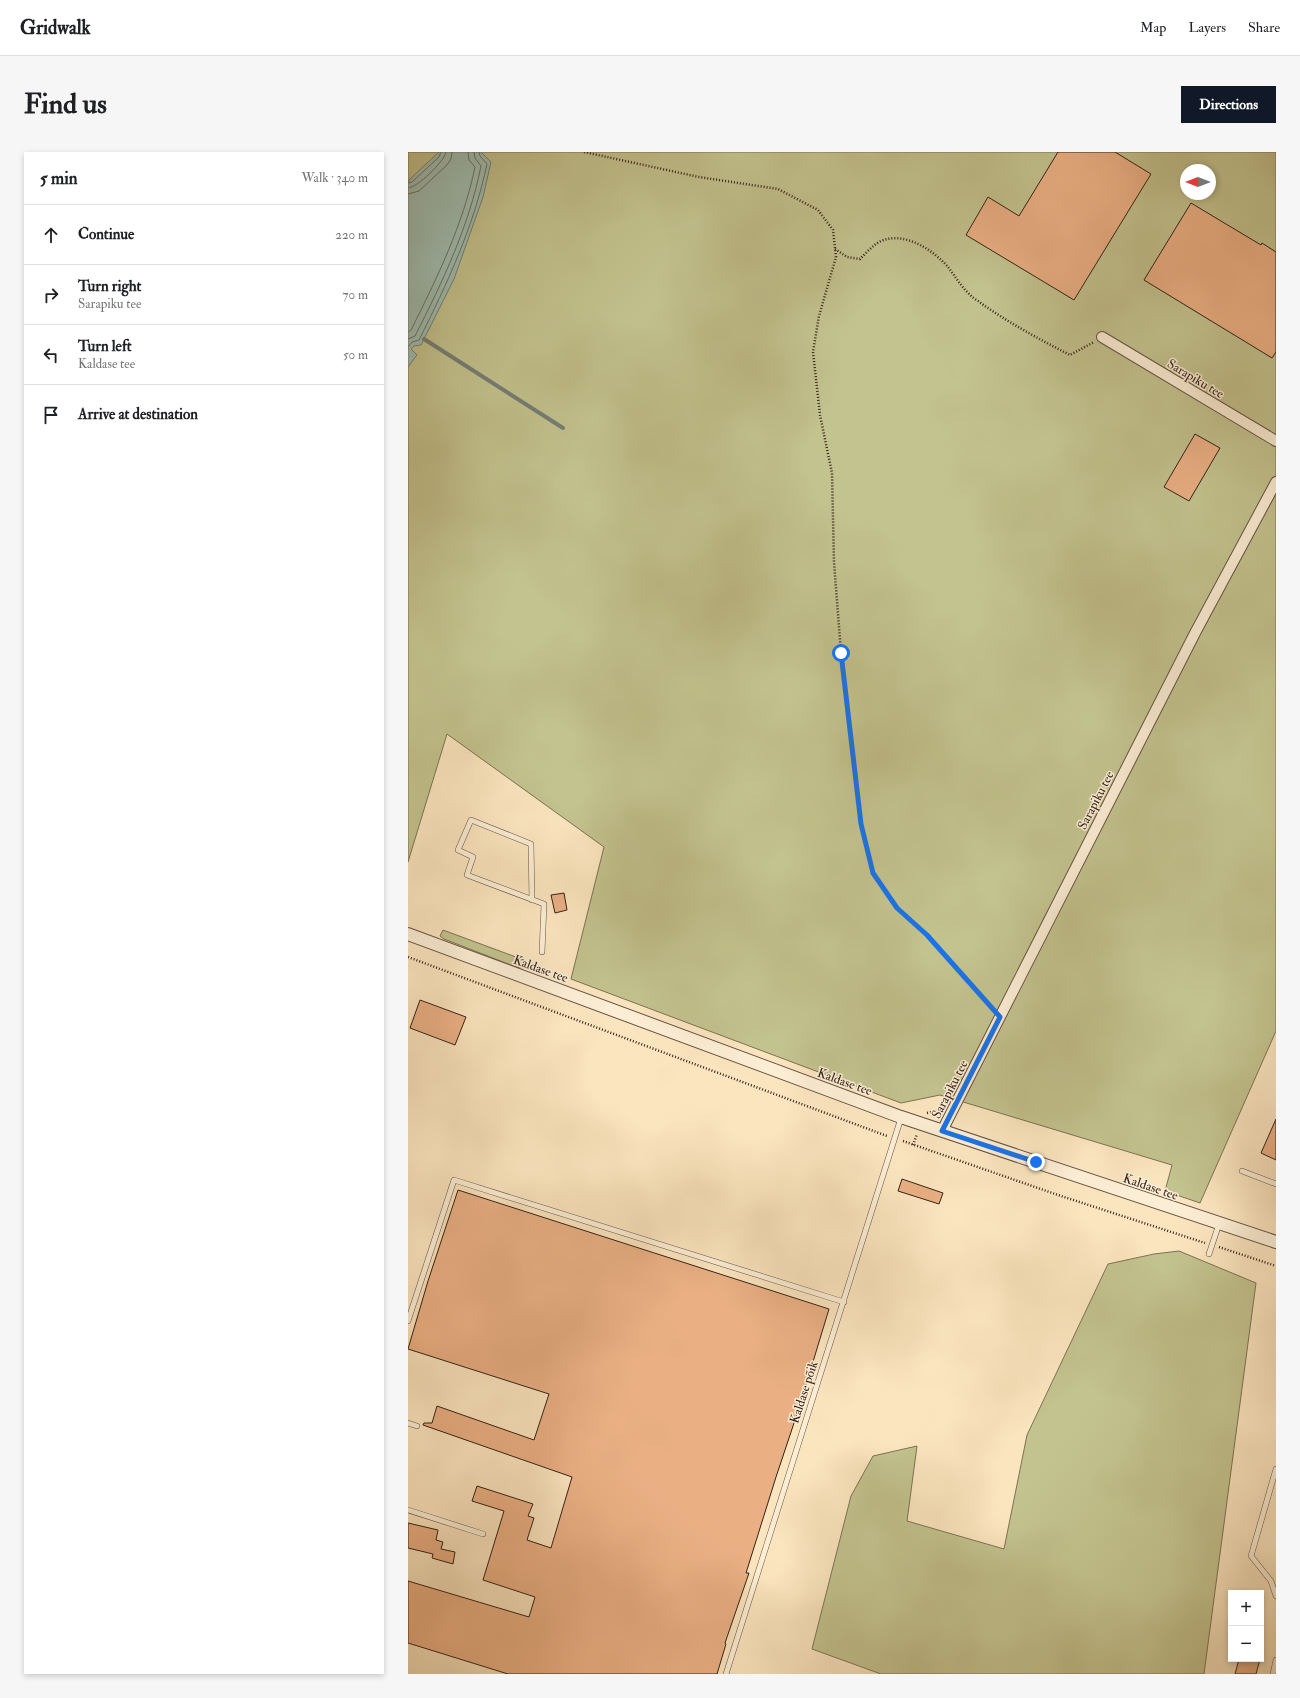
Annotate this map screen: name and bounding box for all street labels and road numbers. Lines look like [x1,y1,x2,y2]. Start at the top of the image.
street label: Sarapiku tee [1164,356,1227,403]
street label: Sarapiku tee [1074,768,1119,833]
street label: Kaldase tee [511,952,571,986]
street label: Sarapiku tee [928,1057,973,1122]
street label: Kaldase tee [815,1065,875,1099]
street label: Kaldase tee [1121,1170,1181,1204]
street label: Kaldase põik [786,1358,823,1426]

